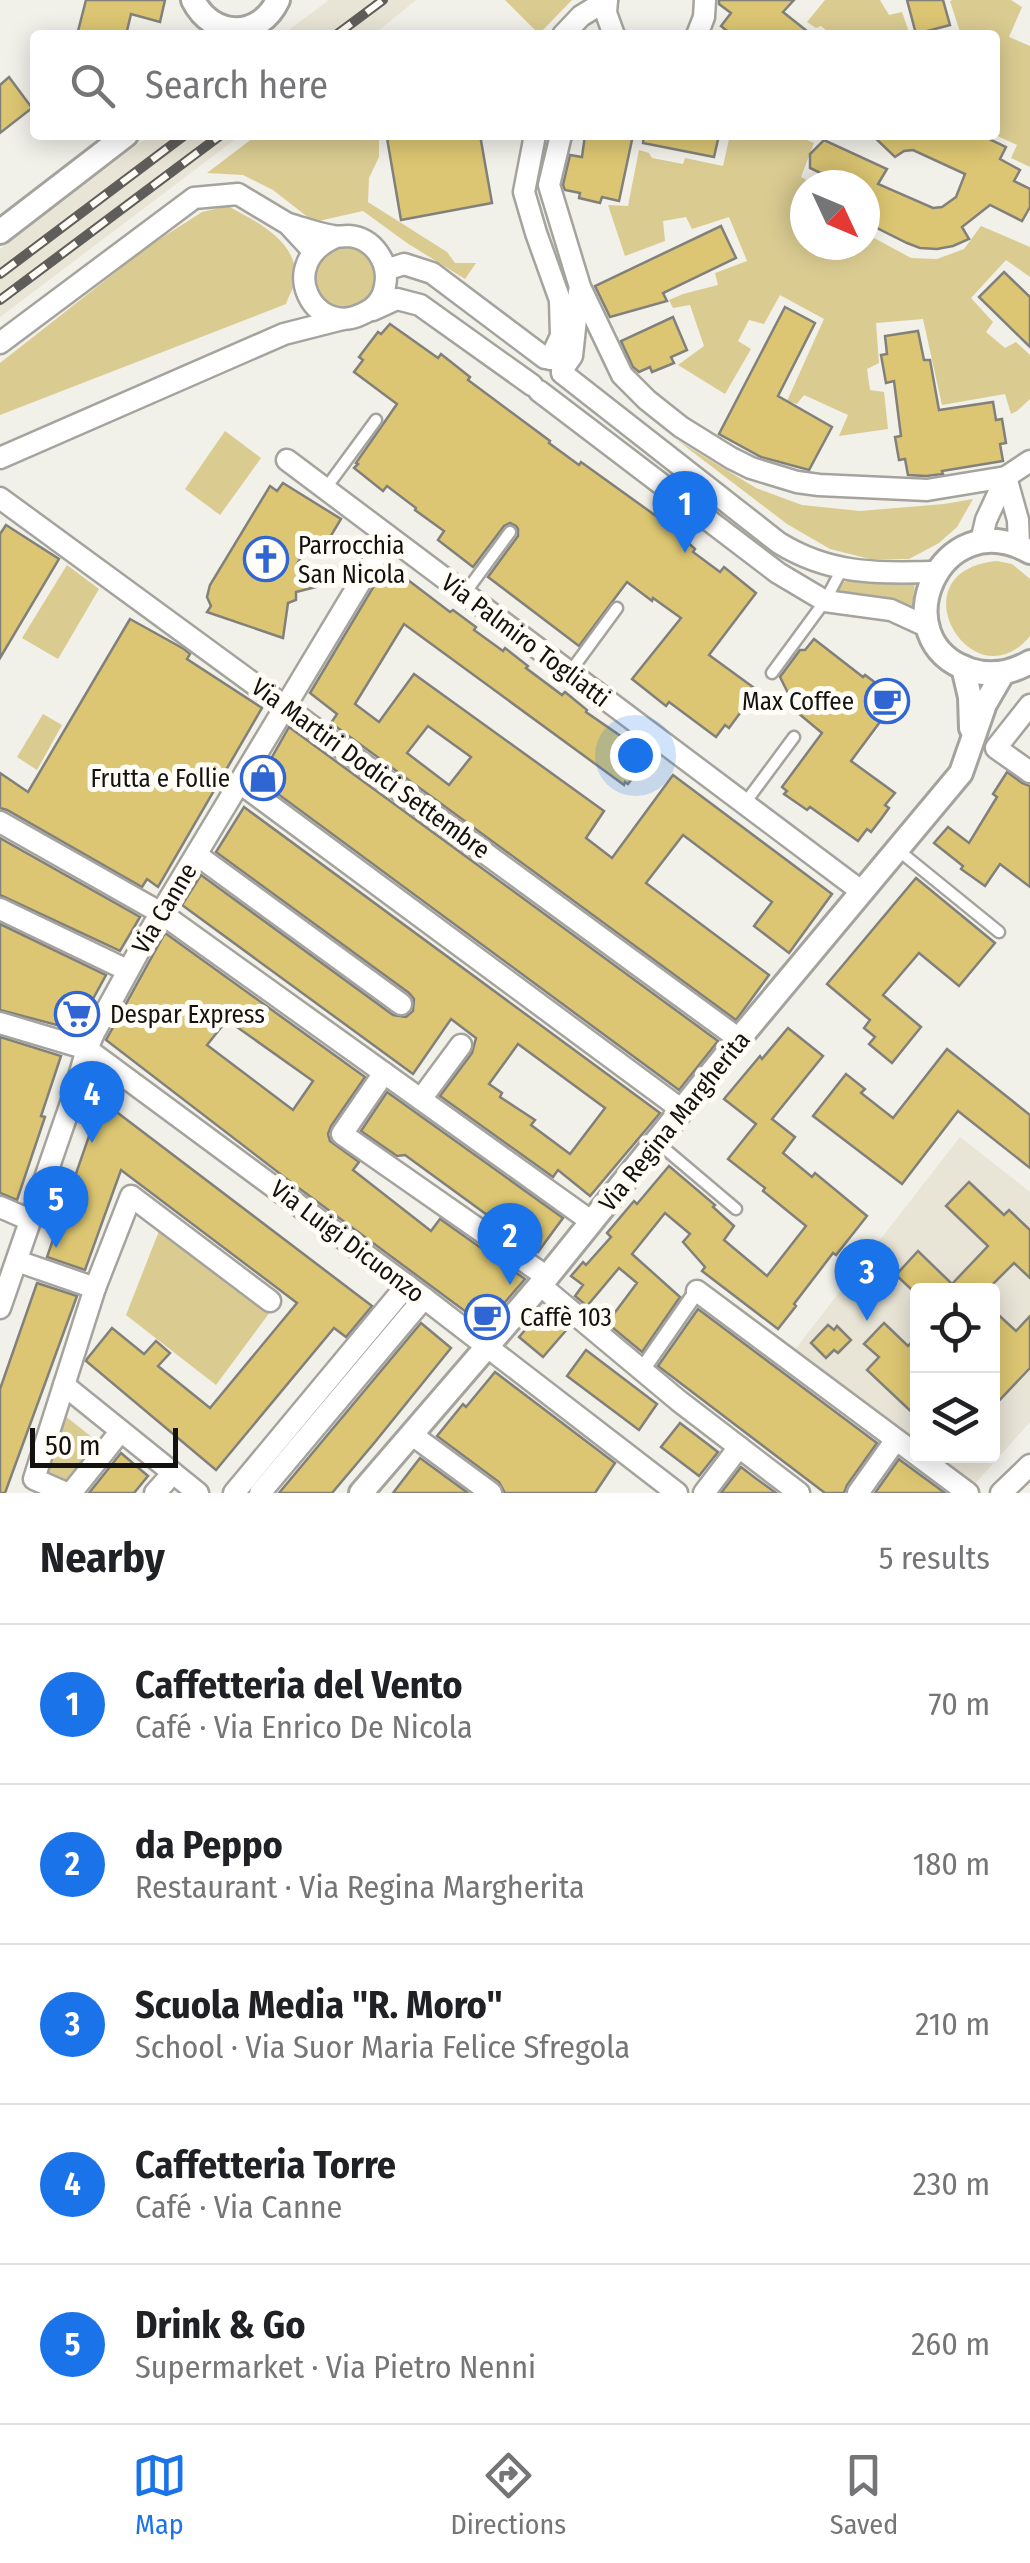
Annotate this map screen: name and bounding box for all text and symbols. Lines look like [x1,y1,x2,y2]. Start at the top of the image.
search box [30,30,1000,140]
icon: search [65,58,120,113]
text: Search here [145,62,328,108]
north arrow [790,170,880,260]
pin: 1 [652,470,718,553]
place label: Parrocchia San Nicola [298,531,405,590]
church icon: Parrocchia San Nicola [243,536,289,582]
street label: Via Palmiro Togliatti [435,568,615,714]
street label: Via Martiri Dodici Settembre [245,672,496,865]
cafe icon: Max Coffee [864,678,910,724]
place label: Max Coffee [742,687,854,717]
your location [610,730,661,781]
shop icon: Frutta e Follie [240,755,286,801]
place label: Frutta e Follie [91,764,230,794]
street label: Via Canne [126,858,204,959]
supermarket icon: Despar Express [54,991,100,1037]
place label: Despar Express [110,1000,265,1030]
street label: Via Regina Margherita [593,1026,757,1218]
pin: 4 [59,1060,124,1143]
pin: 5 [23,1166,88,1248]
street label: Via Luigi Dicuonzo [265,1174,430,1309]
pin: 2 [478,1202,542,1285]
pin: 3 [834,1238,900,1321]
map controls [910,1283,1000,1463]
button: locate [910,1283,1000,1373]
cafe icon: Caffè 103 [464,1294,510,1340]
place label: Caffè 103 [520,1303,612,1333]
button: layers [910,1373,1000,1463]
scale bar [30,1423,178,1468]
text: 50 m [45,1429,101,1462]
text: Nearby [40,1533,165,1583]
text: 5 results [879,1539,990,1577]
text: Caffetteria del Vento [135,1662,463,1708]
text: 1 [66,1685,79,1723]
text: 70 m [929,1685,990,1723]
text: Café · Via Enrico De Nicola [135,1708,473,1746]
text: da Peppo [135,1822,283,1868]
text: 2 [65,1845,80,1883]
text: 180 m [913,1845,990,1883]
text: Restaurant · Via Regina Margherita [135,1868,585,1906]
text: Scuola Media "R. Moro" [135,1982,503,2028]
text: 3 [65,2005,80,2043]
text: 210 m [915,2005,990,2043]
text: School · Via Suor Maria Felice Sfregola [135,2028,630,2066]
text: Caffetteria Torre [135,2142,396,2188]
text: 4 [64,2165,81,2203]
text: 230 m [913,2165,990,2203]
text: Café · Via Canne [135,2188,342,2226]
text: Drink & Go [135,2302,305,2348]
text: 5 [65,2325,80,2363]
text: 260 m [911,2325,990,2363]
text: Supermarket · Via Pietro Nenni [135,2348,536,2386]
tab: Map [132,2448,187,2541]
tab: Directions [450,2448,566,2541]
tab: Saved [830,2448,898,2541]

